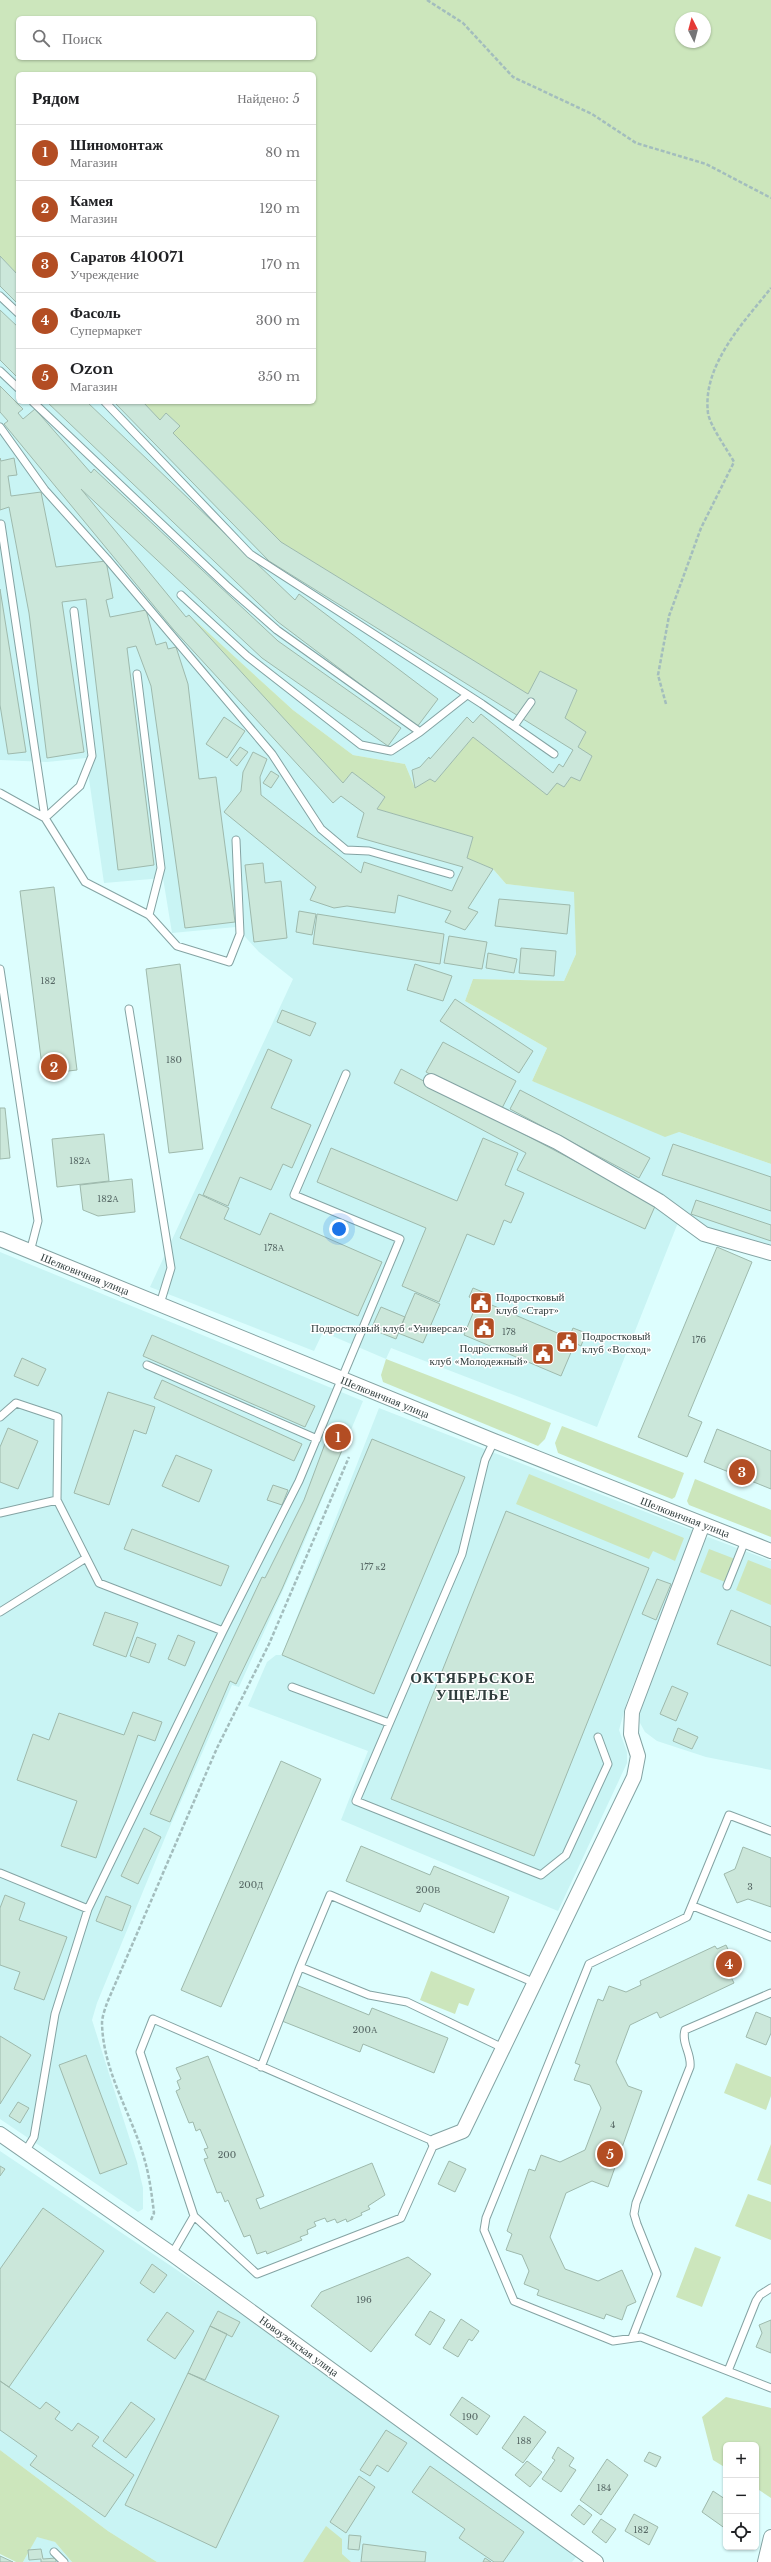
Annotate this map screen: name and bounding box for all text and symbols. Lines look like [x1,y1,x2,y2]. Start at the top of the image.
north arrow [675,12,711,48]
search box [16,16,316,60]
icon: search [30,27,52,49]
text: Поиск [62,29,102,48]
text: Рядом [32,88,80,109]
text: Найдено: 5 [237,90,300,107]
text: Шиномонтаж [70,135,163,154]
text: 1 [42,144,48,161]
text: 80 m [265,144,300,161]
text: Магазин [70,154,117,171]
text: Камея [70,191,113,210]
text: 2 [41,200,49,217]
text: 120 m [259,200,300,217]
text: Магазин [70,210,117,227]
text: Саратов 410071 [70,247,184,266]
text: 3 [41,256,49,273]
text: 170 m [261,256,300,273]
text: Учреждение [70,266,139,283]
text: Фасоль [70,303,121,322]
text: 4 [41,312,49,329]
text: 300 m [256,312,300,329]
text: Супермаркет [70,322,142,339]
text: Ozon [70,359,113,378]
text: 5 [41,368,49,385]
text: 350 m [258,368,300,385]
text: Магазин [70,378,117,395]
house number: 182 [40,975,56,986]
pin: 2 [41,1052,67,1082]
house number: 180 [166,1054,182,1065]
house number: 182А [69,1155,91,1166]
house number: 182А [97,1193,119,1204]
your location [329,1219,349,1239]
house number: 178А [264,1242,285,1253]
street label: Шелковичная улица [39,1250,132,1298]
public building icon: Подростковый клуб «Старт» [468,1290,494,1316]
place label: Подростковый клуб «Старт» [496,1290,565,1317]
public building icon: Подростковый клуб «Универсал» [471,1315,497,1341]
place label: Подростковый клуб «Универсал» [311,1321,468,1335]
house number: 178 [502,1326,516,1337]
public building icon: Подростковый клуб «Восход» [554,1329,580,1355]
place label: Подростковый клуб «Восход» [582,1329,651,1356]
house number: 176 [692,1334,706,1345]
place label: Подростковый клуб «Молодежный» [430,1341,528,1368]
public building icon: Подростковый клуб «Молодежный» [530,1341,556,1367]
street label: Шелковичная улица [339,1373,432,1421]
pin: 1 [325,1422,351,1452]
pin: 3 [729,1457,755,1487]
street label: Шелковичная улица [638,1494,732,1541]
house number: 177 к2 [360,1561,386,1572]
district label: ОКТЯБРЬСКОЕ УЩЕЛЬЕ [410,1668,536,1704]
house number: 200Д [239,1879,263,1890]
house number: 3 [747,1881,753,1892]
house number: 200В [416,1884,440,1895]
pin: 4 [716,1949,742,1979]
house number: 200А [353,2024,378,2035]
house number: 4 [610,2119,616,2130]
pin: 5 [597,2139,623,2169]
house number: 200 [218,2149,236,2160]
house number: 196 [356,2294,372,2305]
street label: Новоузенская улица [257,2313,341,2380]
house number: 190 [462,2411,478,2422]
house number: 188 [517,2435,531,2446]
map controls [723,2442,759,2550]
button: + [723,2442,759,2478]
button: − [723,2478,759,2514]
house number: 184 [597,2482,611,2493]
button: locate [723,2514,759,2550]
house number: 182 [633,2524,649,2535]

